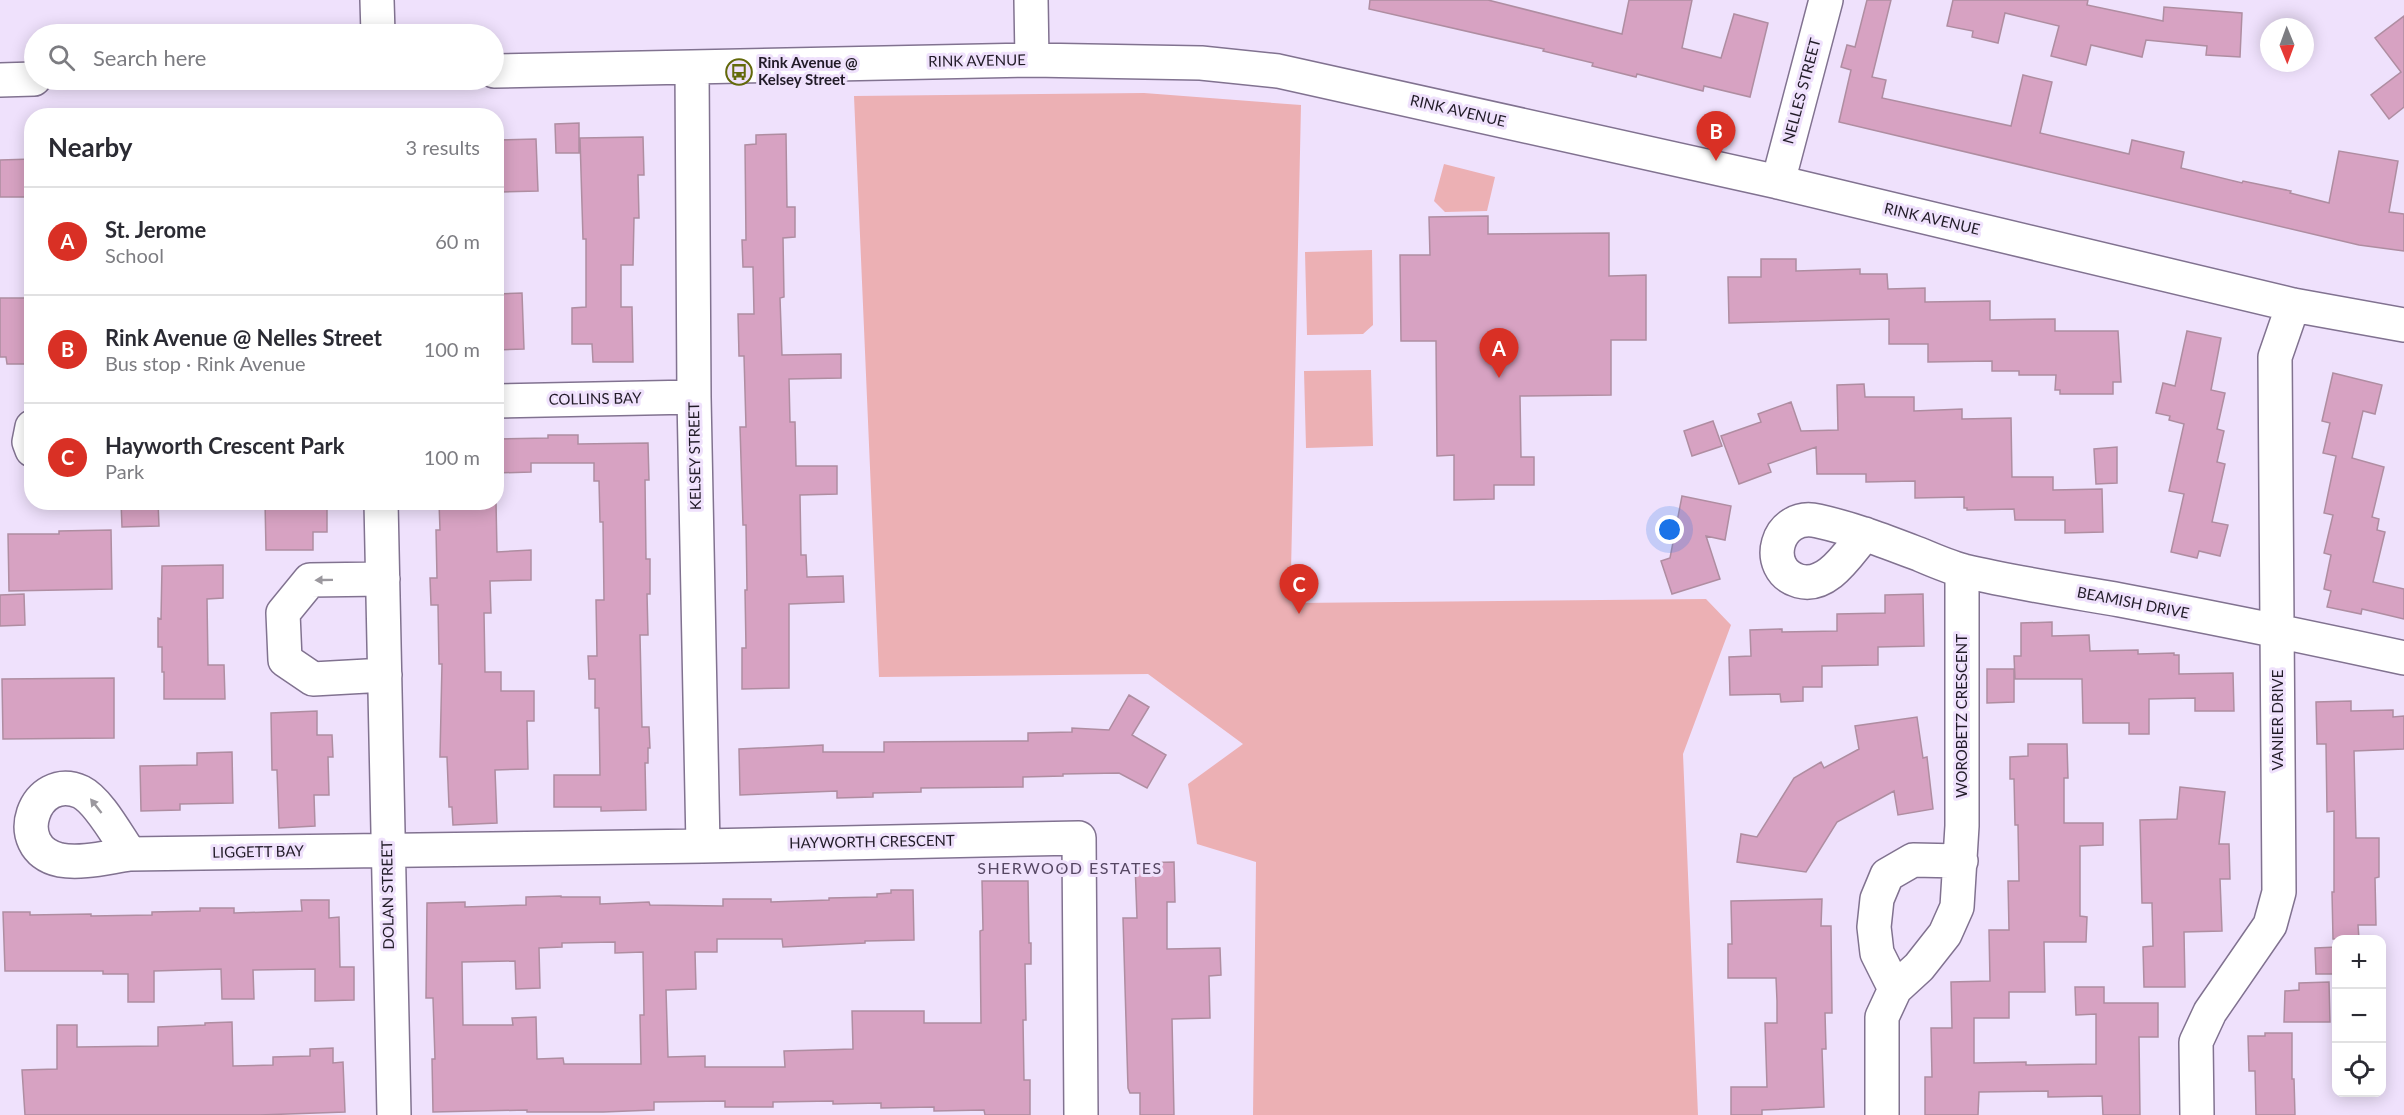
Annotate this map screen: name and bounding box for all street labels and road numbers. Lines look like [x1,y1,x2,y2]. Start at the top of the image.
street label: NELLES STREET [1778,36,1824,146]
street label: RINK AVENUE [928,50,1026,70]
street label: RINK AVENUE [1409,90,1508,130]
street label: RINK AVENUE [1883,198,1982,238]
street label: COLLINS BAY [548,388,642,408]
street label: KELSEY STREET [684,402,704,510]
street label: BEAMISH DRIVE [2076,582,2191,622]
street label: WOROBETZ CRESCENT [1952,634,1970,798]
street label: VANIER DRIVE [2268,670,2286,770]
street label: HAYWORTH CRESCENT [789,831,955,851]
street label: DOLAN STREET [377,840,397,950]
street label: LIGGETT BAY [212,841,305,861]

